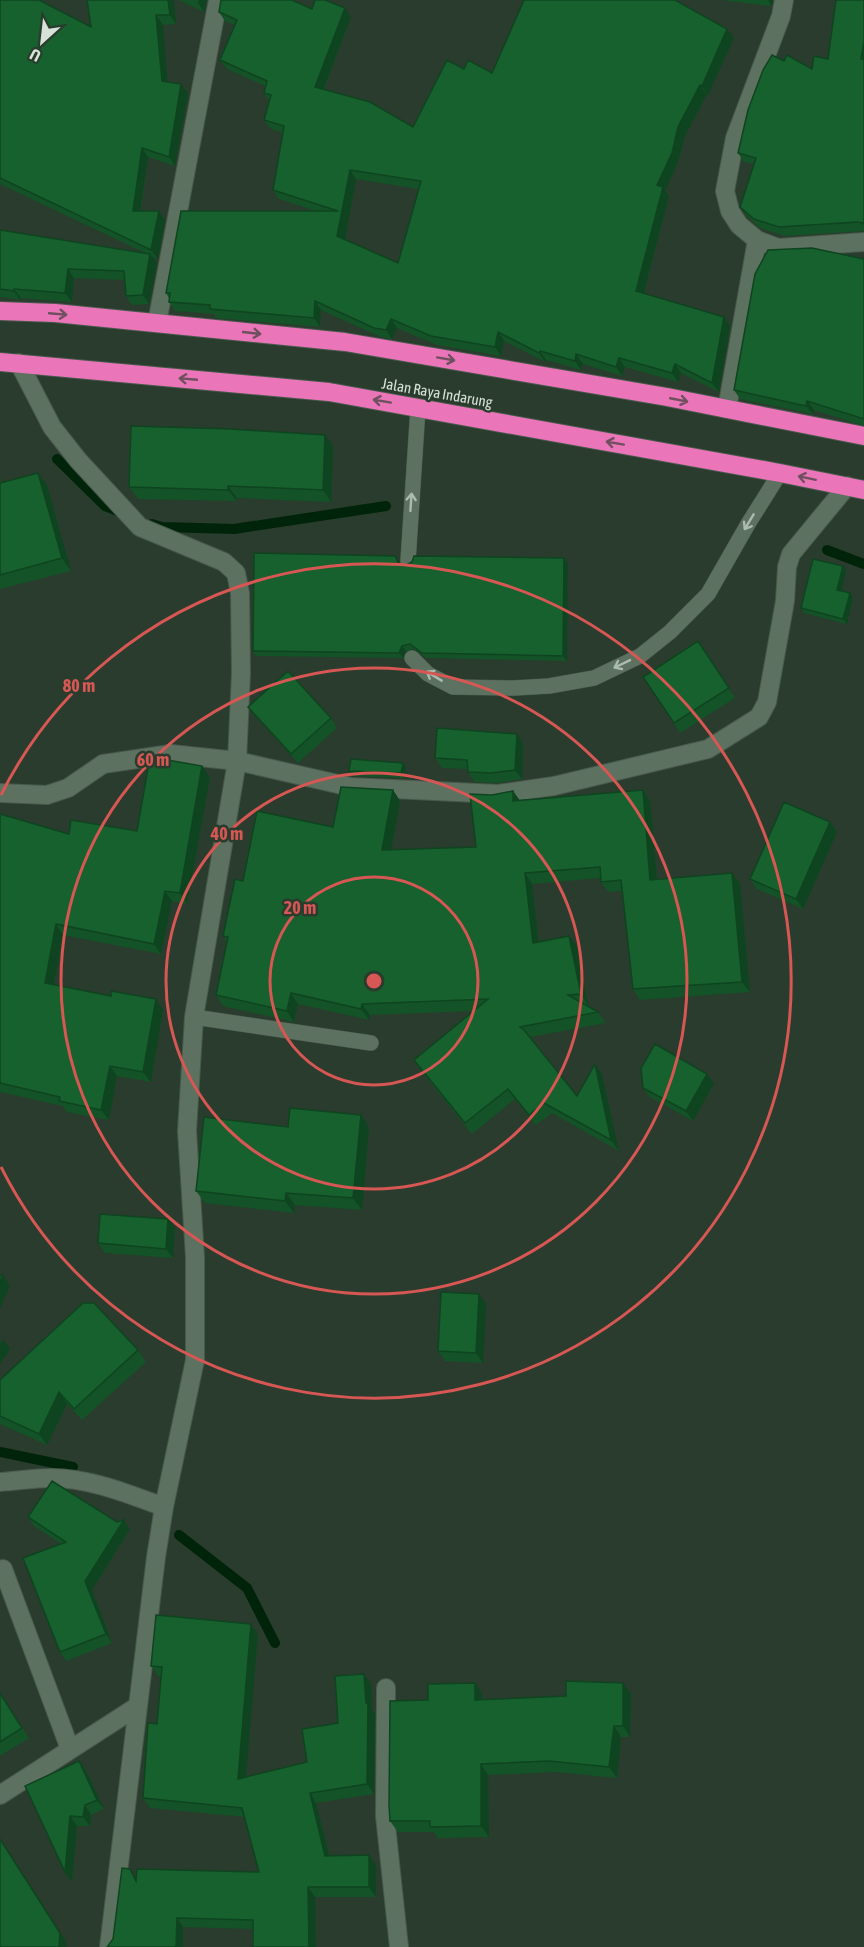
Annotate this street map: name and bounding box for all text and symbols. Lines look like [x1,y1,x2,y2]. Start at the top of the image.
north arrow [12,12,72,72]
text: U [27,45,43,66]
one-way arrow [48,309,68,320]
one-way arrow [242,328,262,339]
one-way arrow [435,354,455,365]
one-way arrow [179,373,199,384]
street label: Jalan Raya Indarung [380,374,494,411]
one-way arrow [669,395,688,406]
one-way arrow [372,396,392,407]
one-way arrow [606,437,625,448]
one-way arrow [797,472,817,483]
one-way arrow [406,493,417,513]
one-way arrow [743,513,755,530]
one-way arrow [613,659,631,671]
one-way arrow [426,670,443,682]
text: 80 m [63,675,95,696]
text: 60 m [137,749,169,770]
text: 40 m [210,823,243,844]
text: 20 m [284,897,316,918]
centre of rings [364,971,384,991]

